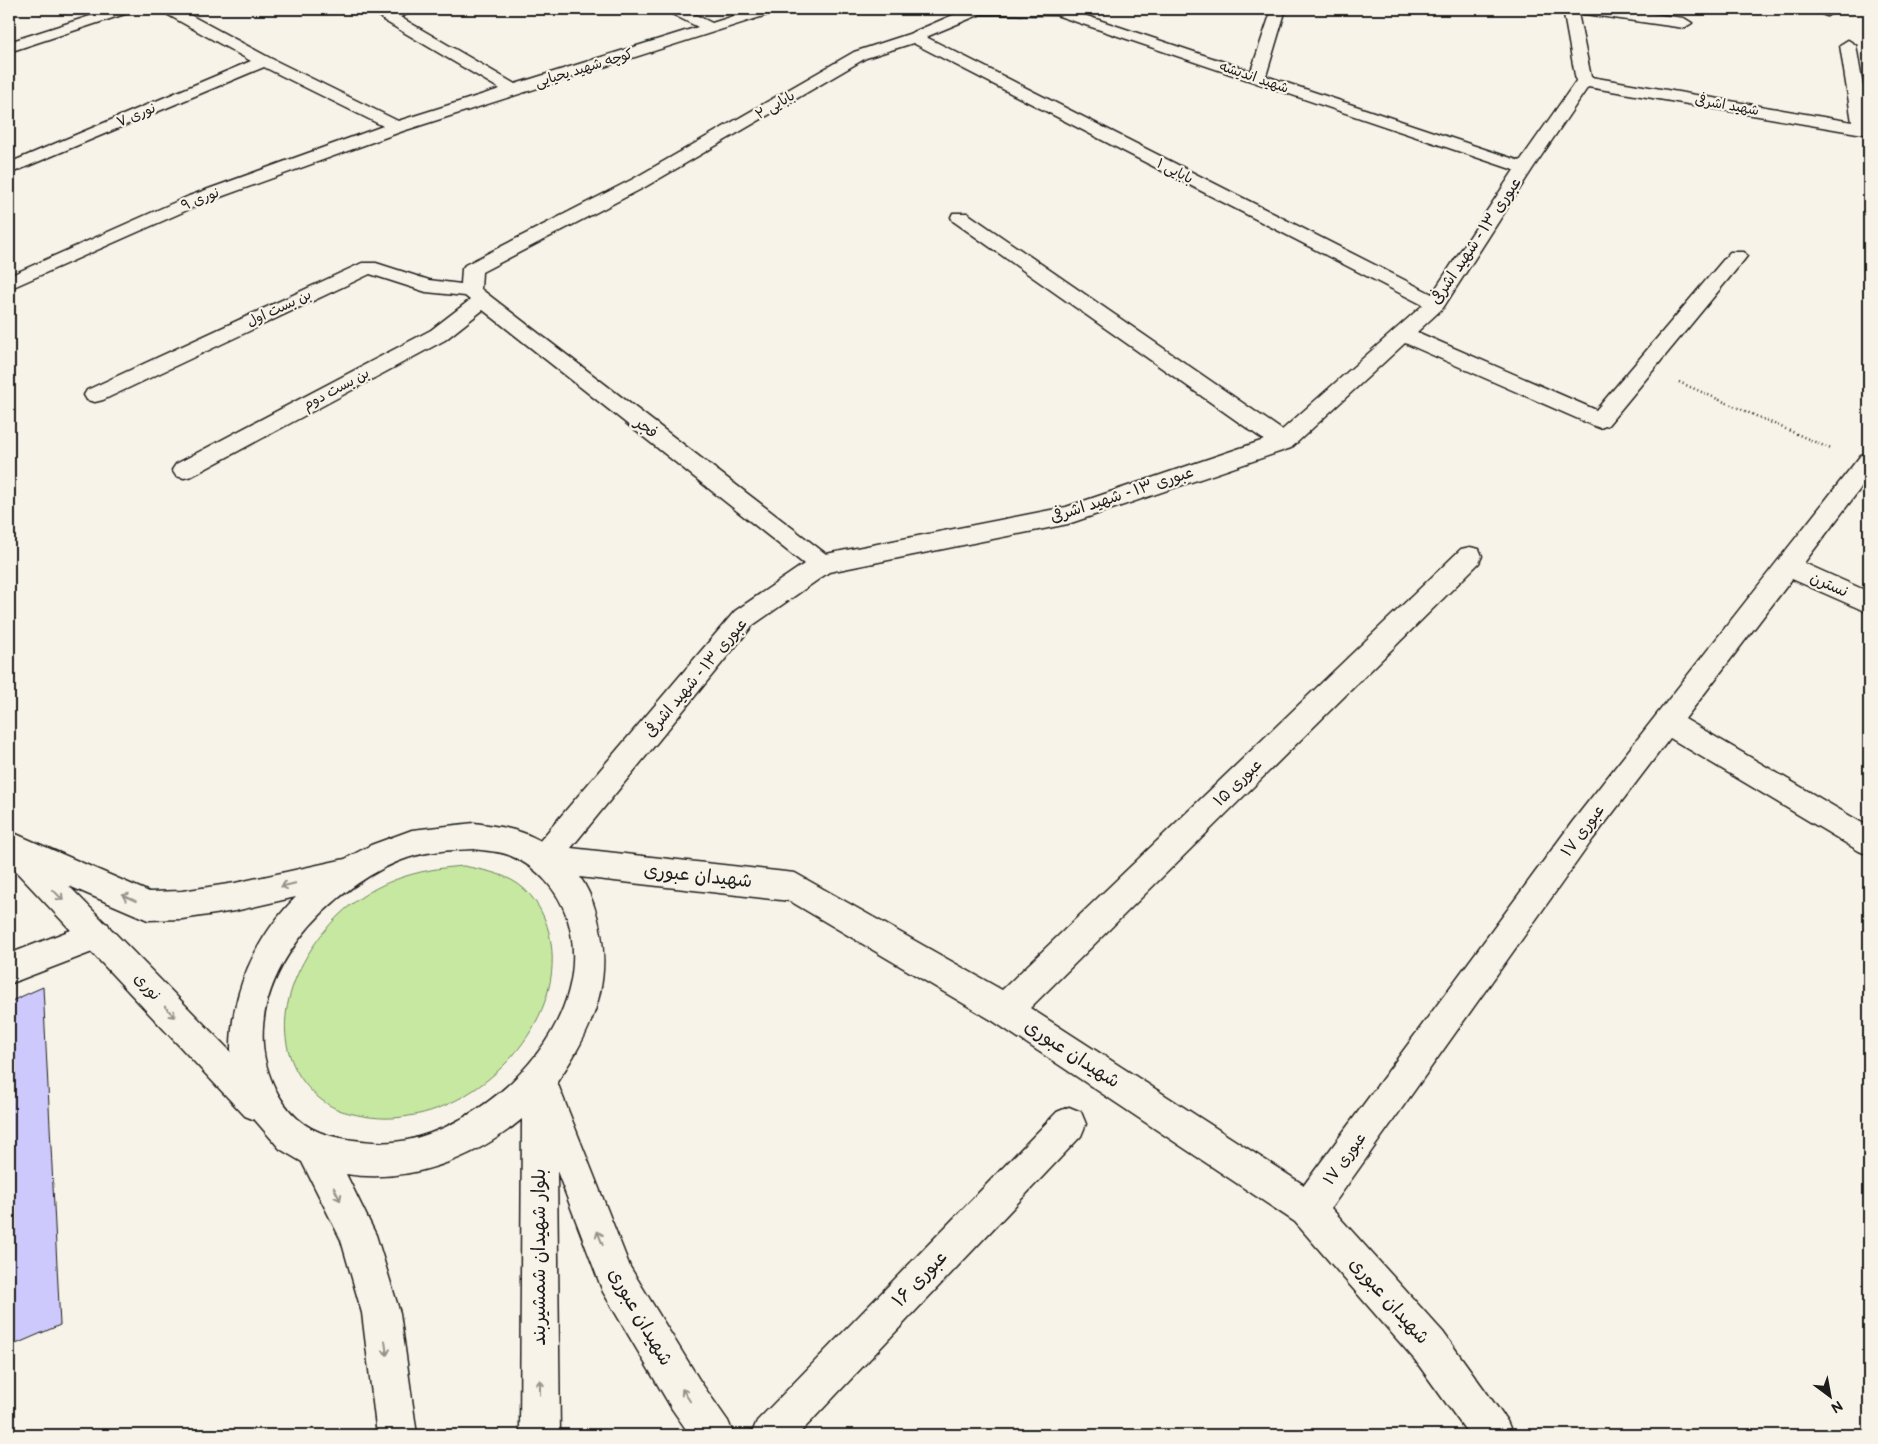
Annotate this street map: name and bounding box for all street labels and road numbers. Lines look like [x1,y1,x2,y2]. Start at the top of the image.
street label: کوچه شهید یحیایی [533,45,635,92]
street label: شهید اندیشه [1217,57,1291,97]
street label: بابایی ۲ [752,87,798,123]
street label: شهید اشرفی [1694,90,1761,119]
street label: نوری ۷ [114,99,158,131]
street label: بابایی ۱ [1154,155,1196,187]
street label: عبوری ۱۳ - شهید اشرفی [1425,173,1526,308]
street label: نوری ۹ [179,184,221,214]
street label: بن بست اول [244,286,314,330]
street label: بن بست دوم [300,364,373,415]
street label: فجر [629,412,661,443]
street label: عبوری ۱۳ - شهید اشرفی [1048,462,1196,527]
street label: نسترن [1807,568,1851,602]
street label: عبوری ۱۳ - شهید اشرفی [640,614,751,741]
street label: عبوری ۱۵ [1210,755,1266,811]
street label: عبوری ۱۷ [1557,801,1609,861]
street label: شهیدان عبوری [643,859,753,893]
street label: نوری [130,969,164,1005]
street label: شهیدان عبوری [1020,1015,1124,1093]
street label: عبوری ۱۷ [1320,1129,1370,1189]
street label: بلوار شهیدان شمشیربند [528,1168,551,1346]
street label: عبوری ۱۶ [887,1246,953,1312]
street label: شهیدان عبوری [1344,1253,1434,1349]
street label: شهیدان عبوری [603,1264,677,1370]

